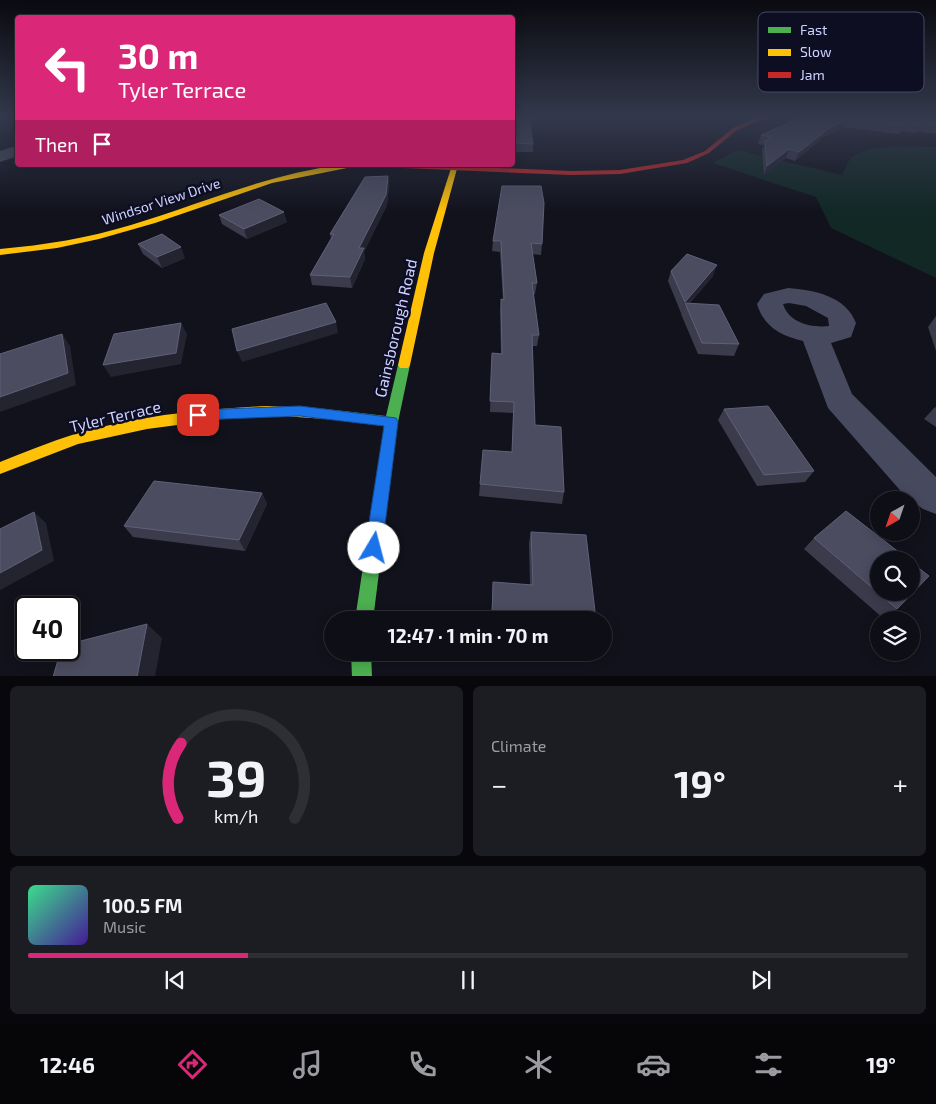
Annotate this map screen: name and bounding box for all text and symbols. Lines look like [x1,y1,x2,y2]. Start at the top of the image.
legend [758,12,924,92]
text: Fast [800,21,827,38]
text: 30 m [118,34,198,76]
icon: left [35,35,100,100]
text: Slow [800,43,832,60]
text: Jam [800,66,825,83]
text: Tyler Terrace [118,76,246,102]
icon: arrive [88,130,116,158]
text: Then [35,133,78,156]
street label: Windsor View Drive [100,174,222,228]
street label: Gainsborough Road [370,257,420,399]
pin [177,394,219,436]
street label: Tyler Terrace [67,396,163,436]
icon: arrive [184,401,212,429]
north arrow [870,491,920,541]
map controls [870,491,920,661]
position arrow [347,521,399,573]
button: search [870,551,920,601]
speed limit sign: 40 [15,596,80,661]
button: layers [870,611,920,661]
text: 12:47 · 1 min · 70 m [388,624,548,647]
text: Climate [491,736,546,755]
text: 39 [206,745,267,807]
text: 19° [674,760,726,806]
text: − [491,767,507,801]
text: + [893,767,908,801]
text: km/h [214,805,259,827]
text: 100.5 FM [103,894,182,917]
text: Music [103,917,146,936]
icon: previous [161,966,189,994]
icon: pause [454,966,482,994]
icon: next [747,966,775,994]
icon: directions [175,1047,210,1082]
icon: music [290,1047,325,1082]
icon: phone [405,1047,440,1082]
icon: climate [521,1047,556,1082]
icon: car [636,1047,671,1082]
icon: filters [751,1047,786,1082]
text: 12:46 [40,1051,95,1077]
text: 19° [866,1051,896,1077]

